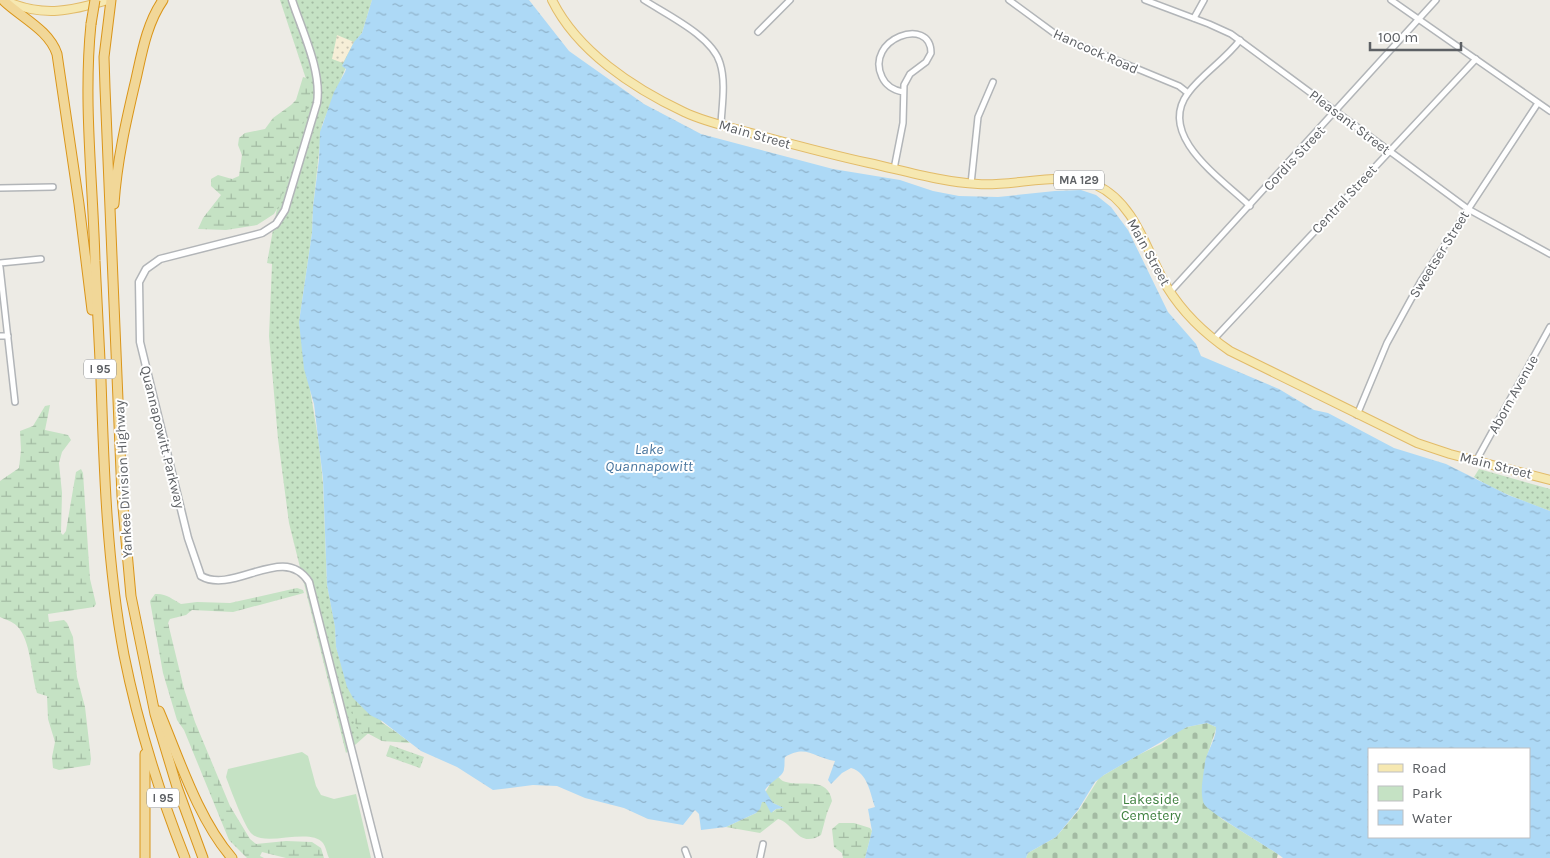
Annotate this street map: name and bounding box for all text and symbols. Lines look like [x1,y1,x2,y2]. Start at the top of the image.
scale bar [1370,20,1461,52]
street label: Hancock Road [1051,25,1141,78]
text: 100 m [1378,28,1418,46]
street label: Pleasant Street [1306,86,1394,158]
street label: Main Street [717,116,793,153]
street label: Cordis Street [1260,122,1329,194]
street label: Central Street [1308,161,1381,237]
road number: MA 129 [1054,170,1104,190]
street label: Sweetser Street [1406,208,1473,301]
street label: Main Street [1123,216,1174,289]
street label: Aborn Avenue [1485,352,1542,436]
road number: I 95 [84,359,116,378]
street label: Quannapowitt Parkway [137,364,189,511]
street label: Yankee Division Highway [111,399,136,559]
water label: Lake Quannapowitt [605,440,694,475]
street label: Main Street [1458,448,1534,483]
legend [1368,748,1530,838]
text: Road [1412,759,1447,777]
text: Park [1412,784,1442,802]
road number: I 95 [147,788,179,808]
park label: Lakeside Cemetery [1121,791,1182,824]
text: Water [1412,809,1453,827]

